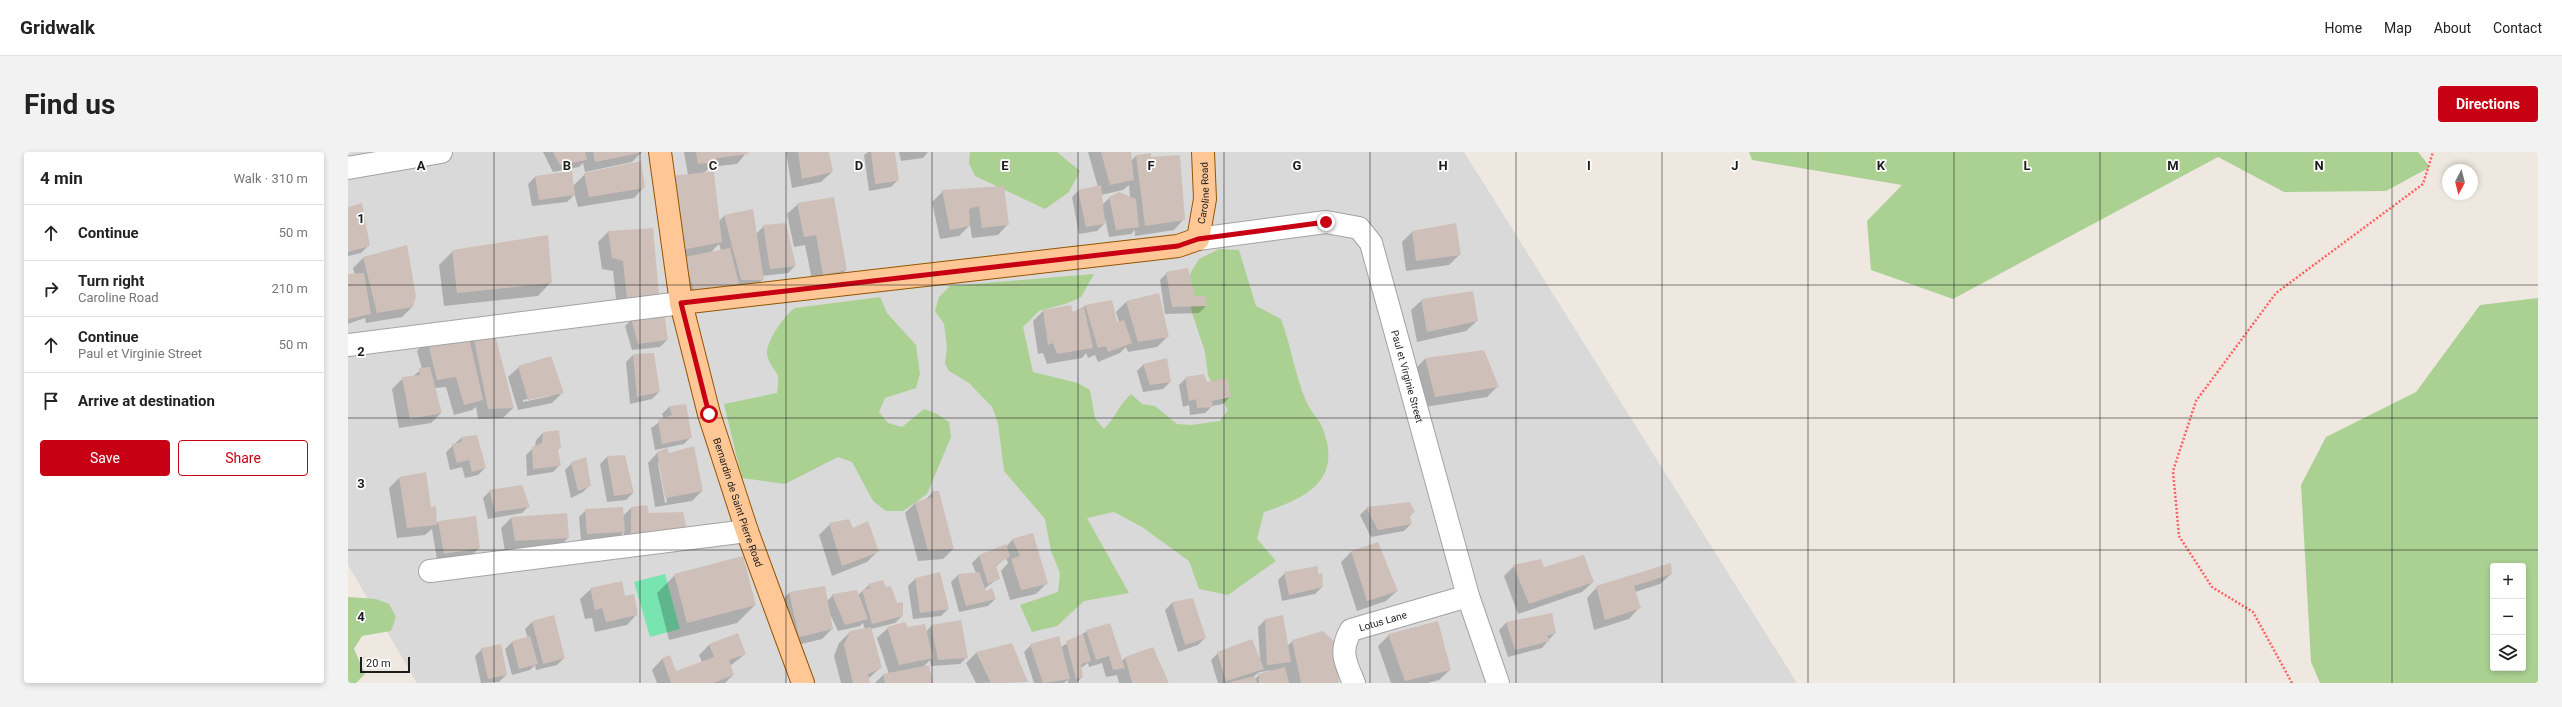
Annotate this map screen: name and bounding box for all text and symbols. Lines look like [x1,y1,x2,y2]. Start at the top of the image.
text: Gridwalk [20,16,95,39]
text: Home [2324,20,2362,36]
text: Map [2384,20,2412,36]
text: About [2434,20,2471,36]
text: Contact [2493,20,2542,36]
button: Directions [2438,86,2538,122]
text: Find us [24,88,115,121]
text: A [417,158,426,173]
text: B [563,158,571,173]
text: C [709,158,718,173]
text: D [855,158,863,173]
text: E [1001,158,1009,173]
text: F [1147,158,1155,173]
text: G [1293,158,1302,173]
text: H [1438,158,1448,173]
text: I [1587,158,1591,173]
text: J [1731,158,1739,173]
text: K [1877,158,1886,173]
text: L [2023,158,2031,173]
text: M [2167,158,2179,173]
text: N [2314,158,2324,173]
street label: Caroline Road [1196,162,1211,225]
north arrow [2442,164,2478,200]
text: 4 min [40,168,83,188]
text: Walk · 310 m [233,171,308,186]
text: 1 [357,211,365,226]
route end [1317,213,1335,231]
icon: ahead [40,222,62,244]
text: Continue [78,224,139,242]
text: 50 m [279,225,308,240]
text: Turn right [78,272,144,290]
icon: right [40,278,62,300]
text: 210 m [271,281,308,296]
text: Caroline Road [78,290,159,305]
text: Continue [78,328,139,346]
street label: Paul et Virginie Street [1389,329,1425,424]
icon: ahead [40,334,62,356]
text: 50 m [279,337,308,352]
text: 2 [357,344,365,359]
text: Paul et Virginie Street [78,346,202,361]
icon: arrive [40,390,62,412]
text: Arrive at destination [78,392,215,410]
route start [700,405,718,423]
street label: Bernardin de Saint Pierre Road [711,437,765,568]
button: Save [40,440,170,476]
button: Share [178,440,308,476]
text: 3 [357,476,365,491]
map controls [2490,563,2526,671]
button: + [2490,563,2526,599]
button: − [2490,599,2526,635]
text: 4 [357,609,365,624]
street label: Lotus Lane [1358,609,1408,633]
button: layers [2490,635,2526,671]
scale bar [360,655,410,674]
text: 20 m [366,657,391,670]

